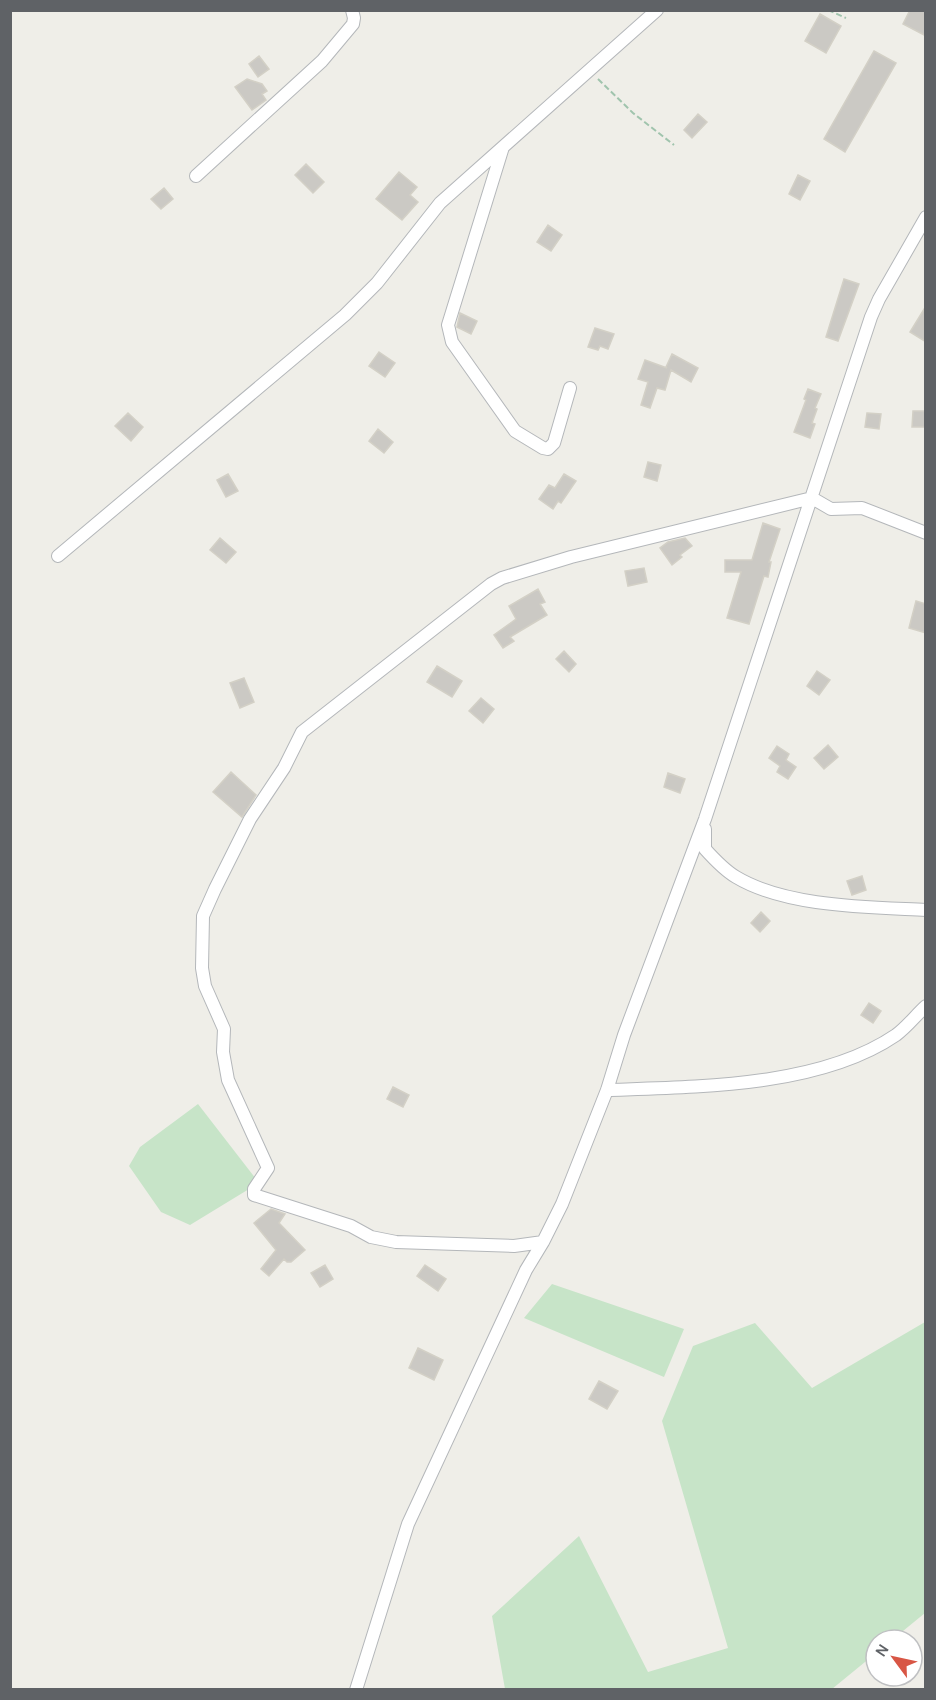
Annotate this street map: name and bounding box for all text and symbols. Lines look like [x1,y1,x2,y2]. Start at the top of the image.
north arrow [864,1628,924,1688]
text: N [871,1640,893,1660]

